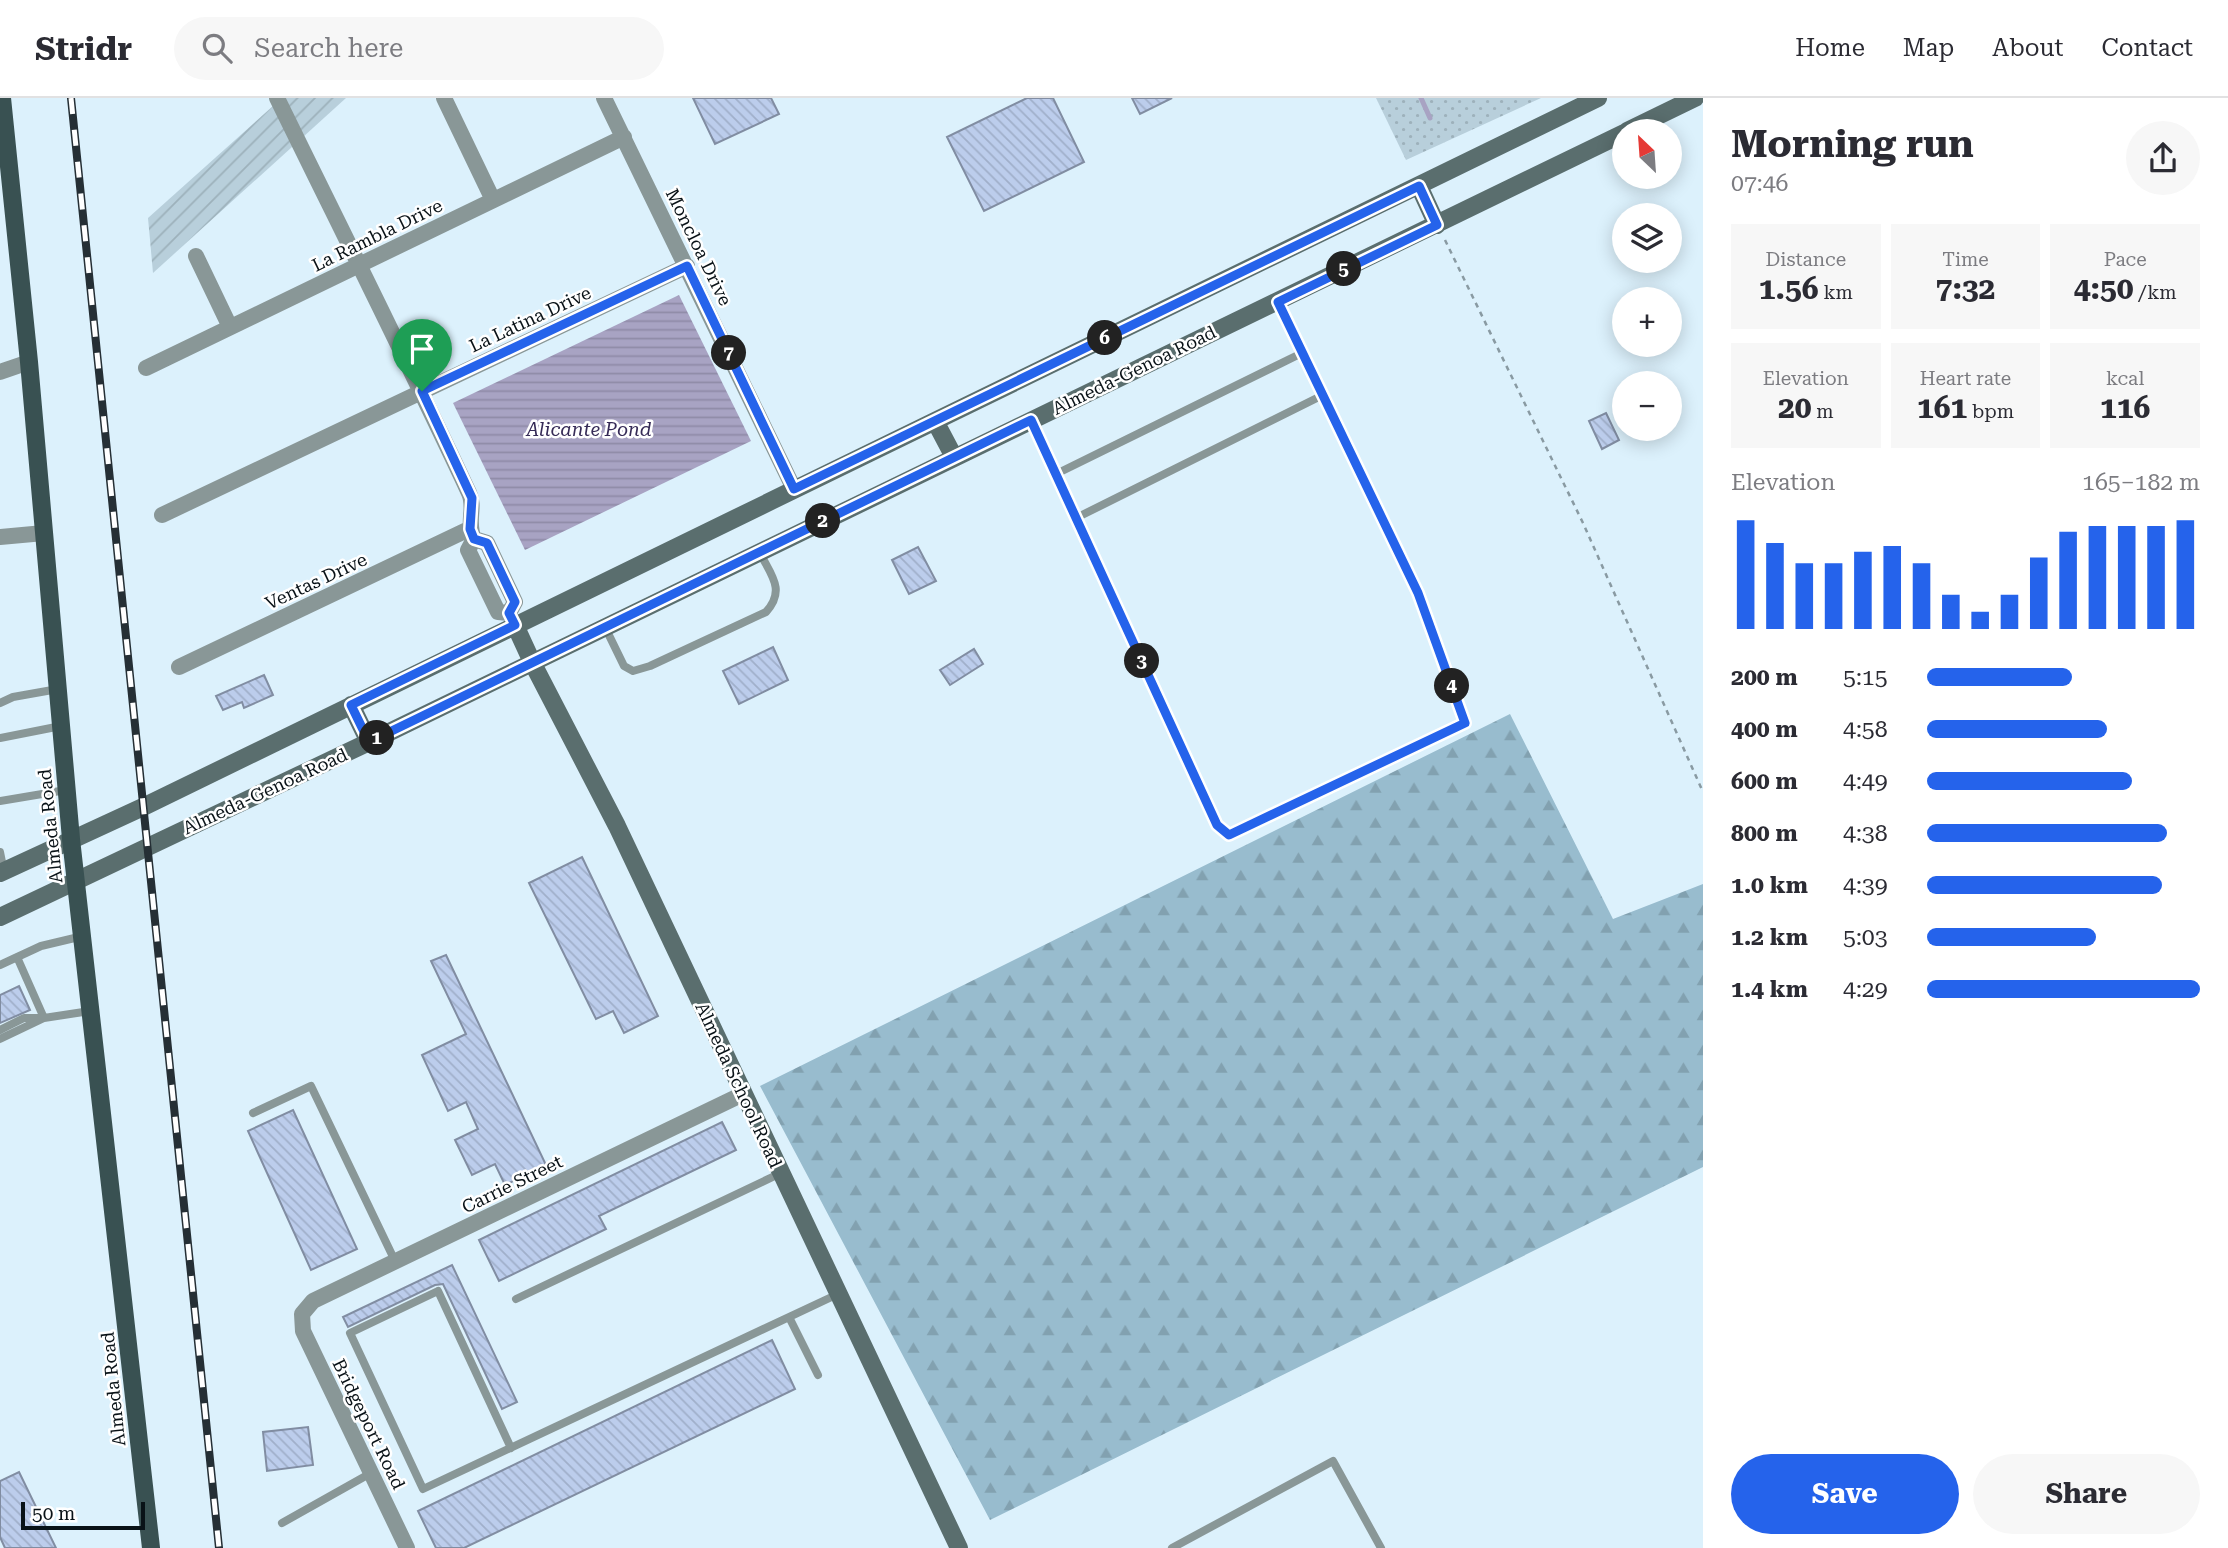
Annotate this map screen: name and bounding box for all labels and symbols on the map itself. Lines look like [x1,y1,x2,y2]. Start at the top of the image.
north arrow [1612,119,1682,189]
street label: Moncloa Drive [662,185,736,309]
street label: La Rambla Drive [308,194,446,276]
pin: 5 [1326,252,1362,286]
street label: La Latina Drive [466,282,594,356]
pin [392,319,452,391]
pin: 6 [1088,320,1122,356]
street label: Almeda-Genoa Road [1049,321,1220,419]
pin: 7 [712,336,746,370]
water label: Alicante Pond [525,418,652,441]
pin: 2 [806,504,840,538]
street label: Ventas Drive [262,548,370,614]
pin: 3 [1124,644,1160,678]
pin: 4 [1434,668,1470,704]
pin: 1 [360,720,394,756]
street label: Almeda-Genoa Road [179,743,351,838]
street label: Almeda Road [34,767,66,884]
street label: Almeda School Road [691,999,787,1172]
street label: Carrie Street [458,1150,566,1217]
street label: Almeda Road [97,1330,129,1447]
street label: Bridgeport Road [328,1355,410,1493]
scale bar [21,1499,145,1531]

